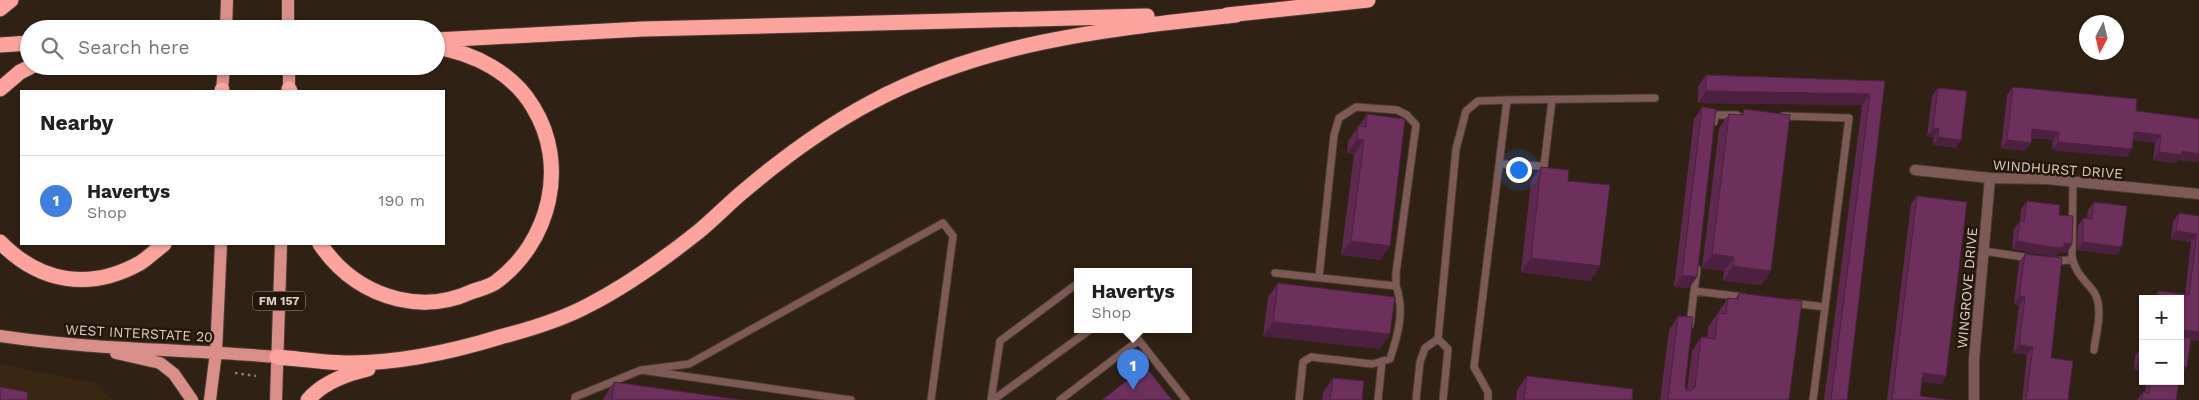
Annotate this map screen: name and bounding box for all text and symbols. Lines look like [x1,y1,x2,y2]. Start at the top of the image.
north arrow [2079,15,2124,60]
search box [20,20,445,75]
icon: search [38,34,66,62]
text: Search here [78,36,189,59]
text: Nearby [40,110,113,135]
street label: WINDHURST DRIVE [1992,156,2124,182]
your location [1506,157,1532,183]
text: Havertys [87,180,170,203]
text: 1 [53,191,59,210]
text: 190 m [378,191,425,210]
text: Shop [87,203,127,222]
street label: WINGROVE DRIVE [1954,227,1980,349]
popup [1074,268,1192,333]
text: Havertys [1091,280,1175,303]
road number: FM 157 [253,292,305,310]
map controls [2139,295,2184,385]
button: + [2139,295,2184,340]
text: Shop [1091,303,1131,322]
street label: WEST INTERSTATE 20 [65,321,213,345]
button: − [2139,340,2184,385]
pin: 1 [1117,349,1149,390]

